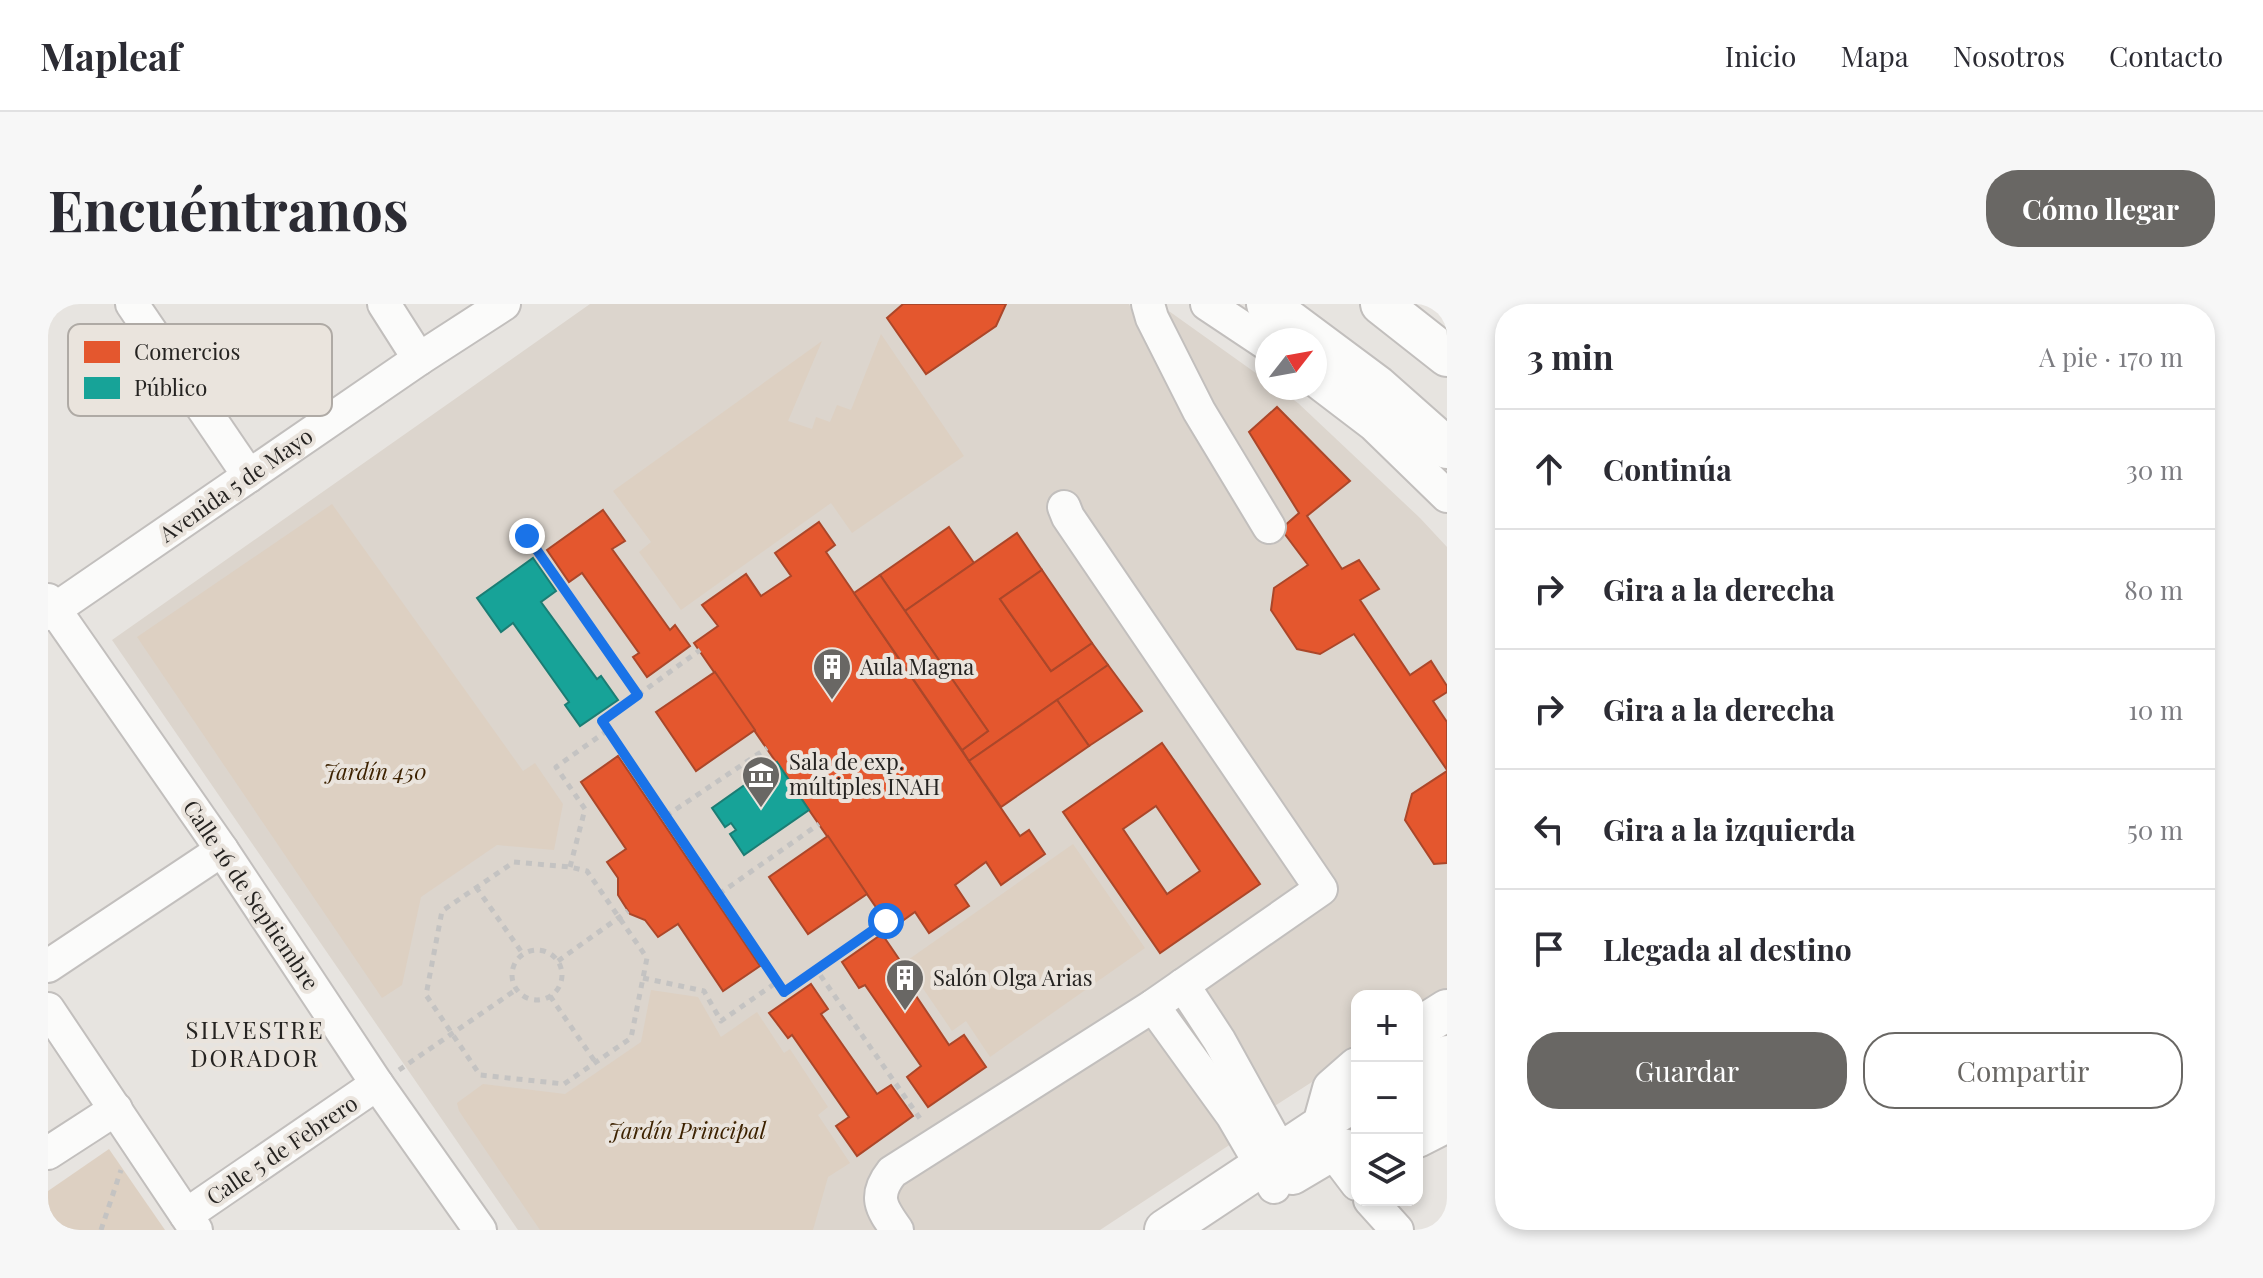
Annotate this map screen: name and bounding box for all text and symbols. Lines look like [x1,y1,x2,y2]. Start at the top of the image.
text: Mapleaf [40,30,181,81]
text: Inicio [1725,37,1796,74]
text: Mapa [1840,37,1909,74]
text: Nosotros [1953,37,2065,74]
text: Contacto [2109,37,2223,74]
button: Cómo llegar [1986,170,2215,247]
text: Encuéntranos [48,171,409,246]
legend [68,324,332,416]
north arrow [1255,328,1327,400]
text: 3 min [1527,333,1614,379]
text: Comercios [134,336,240,366]
text: A pie · 170 m [2039,339,2183,374]
text: Público [134,372,207,402]
street label: Avenida 5 de Mayo [152,420,318,549]
icon: ahead [1527,447,1571,491]
text: Continúa [1603,449,1732,489]
text: 30 m [2126,452,2183,487]
route end [509,518,545,554]
icon: right [1527,567,1571,611]
text: Gira a la derecha [1603,569,1835,609]
text: 80 m [2124,572,2183,607]
building icon: Aula Magna [811,646,853,701]
place label: Aula Magna [859,651,974,681]
icon: right [1527,687,1571,731]
text: Gira a la derecha [1603,689,1835,729]
text: 10 m [2128,692,2183,727]
place label: Sala de exp. múltiples INAH [789,746,940,801]
museum icon: Sala de exp. múltiples INAH [740,754,782,809]
park label: Jardín 450 [323,756,427,786]
street label: Calle 16 de Septiembre [177,794,327,995]
icon: left [1527,807,1571,851]
text: Gira a la izquierda [1603,809,1856,849]
text: 50 m [2127,812,2183,847]
route start [868,903,904,939]
icon: arrive [1527,927,1571,971]
text: Llegada al destino [1603,929,1852,969]
building icon: Salón Olga Arias [884,957,926,1012]
place label: Salón Olga Arias [933,962,1093,992]
map controls [1351,990,1423,1206]
button: + [1351,990,1423,1062]
district label: SILVESTRE DORADOR [185,1013,325,1073]
button: Guardar [1527,1032,1847,1109]
button: Compartir [1863,1032,2183,1109]
button: − [1351,1062,1423,1134]
street label: Calle 5 de Febrero [200,1087,363,1211]
park label: Jardín Principal [608,1115,767,1145]
button: layers [1351,1134,1423,1206]

